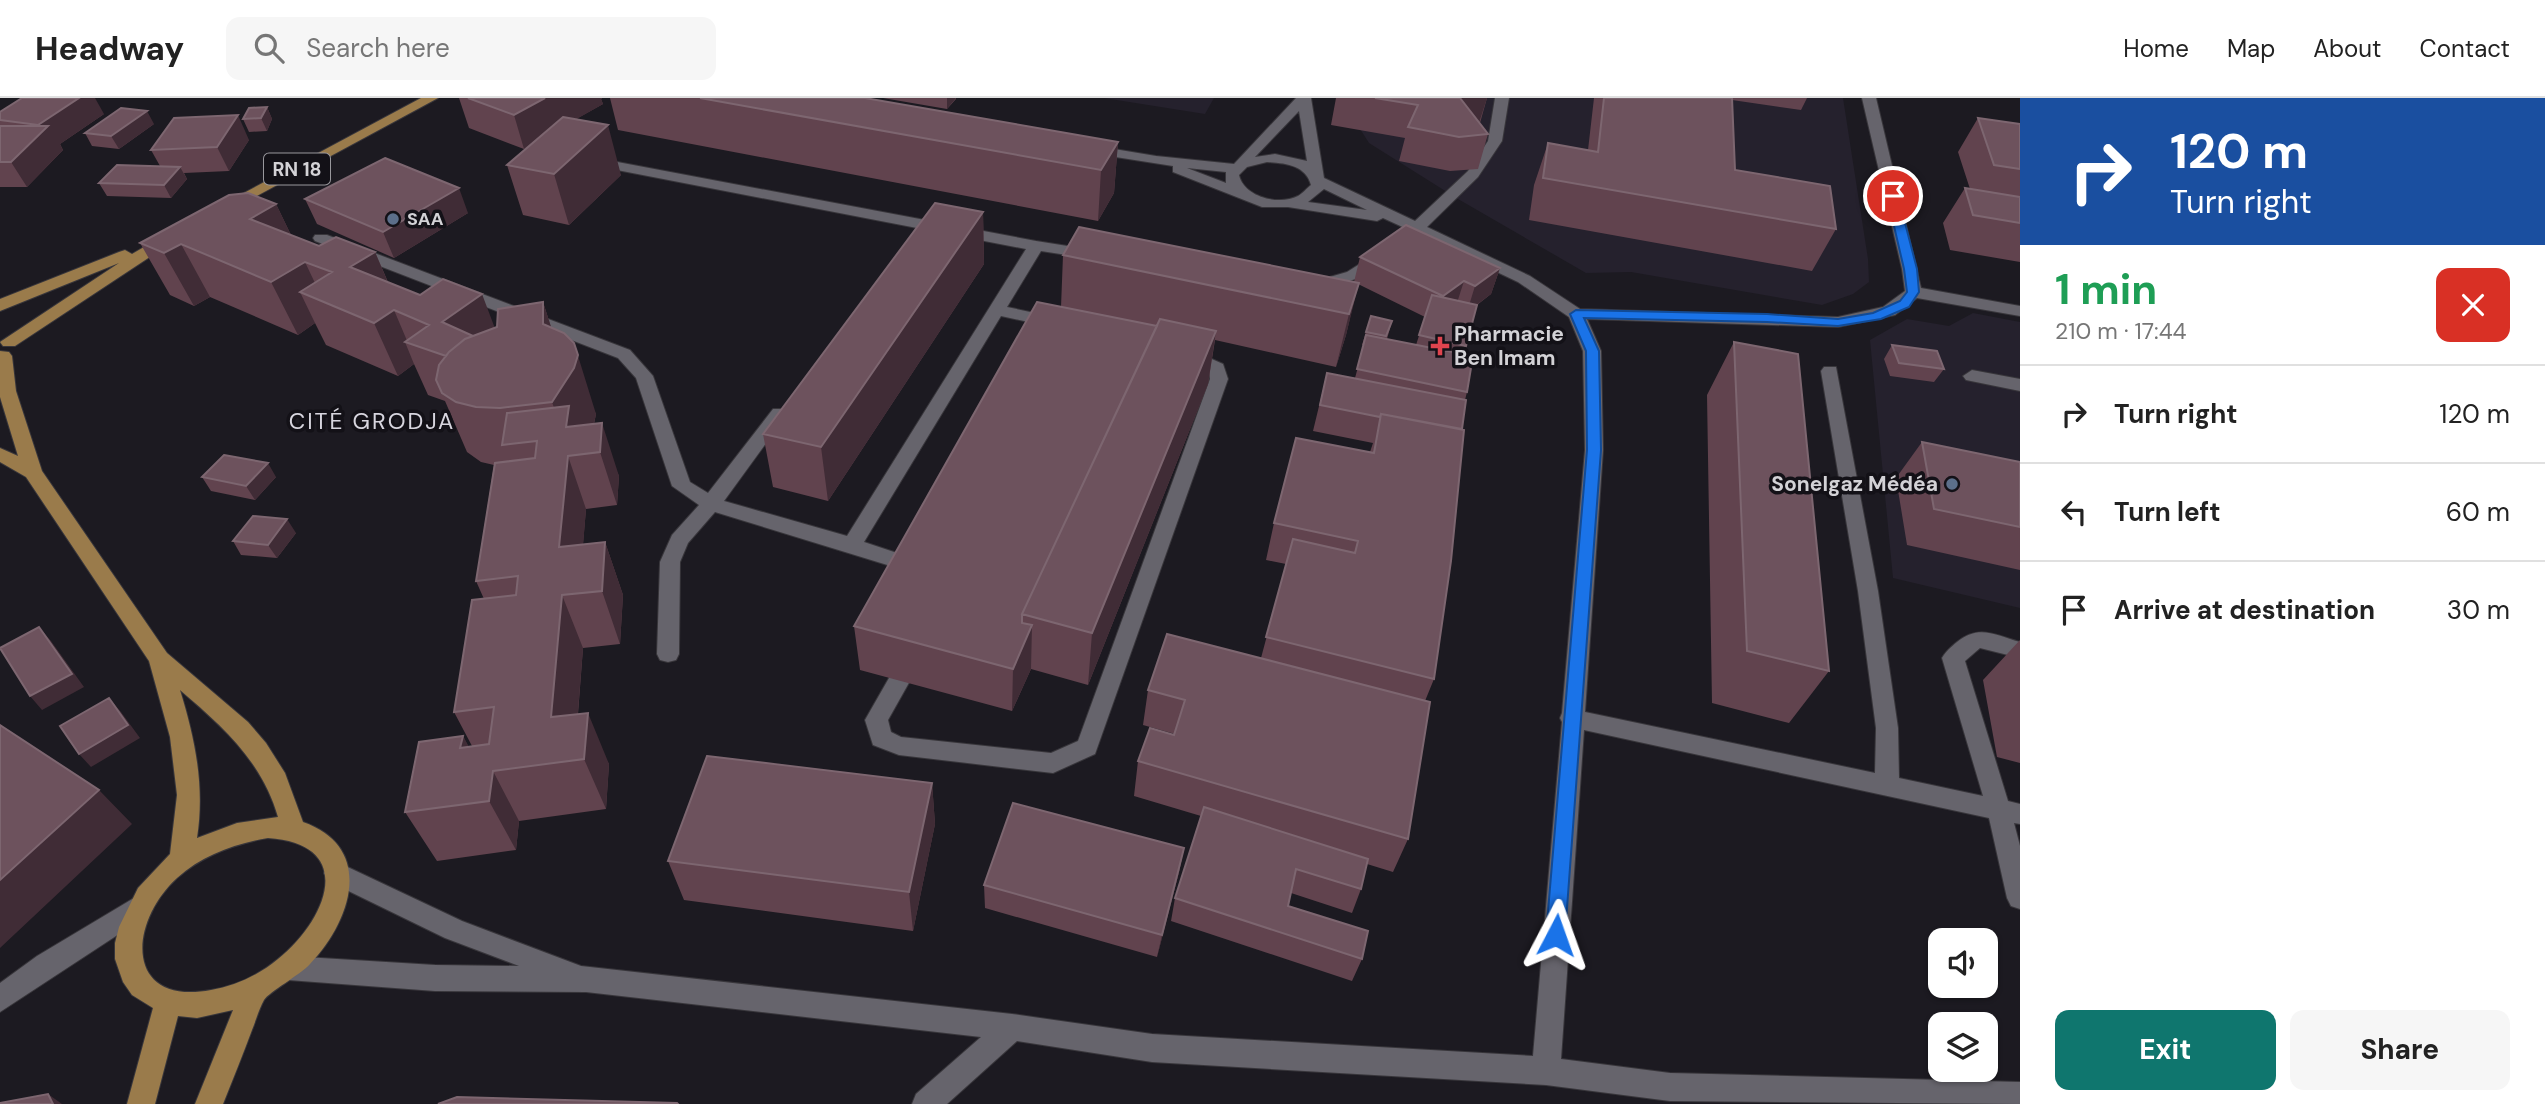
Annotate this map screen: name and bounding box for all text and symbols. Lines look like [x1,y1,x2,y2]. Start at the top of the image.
search box [226,17,716,80]
text: Headway [35,27,184,70]
icon: search [250,29,288,67]
text: Search here [306,31,450,65]
text: Home [2123,33,2189,64]
text: Map [2227,33,2275,64]
text: About [2313,33,2382,64]
text: Contact [2420,33,2510,64]
text: 120 m [2170,119,2308,183]
icon: right [2055,126,2146,217]
road number: RN 18 [264,153,330,184]
pin [1863,166,1923,226]
icon: arrive [1874,177,1912,215]
text: Turn right [2170,181,2312,223]
place label: SAA [407,207,444,231]
marker: SAA [385,211,401,227]
text: 1 min [2055,262,2157,317]
button: close [2436,268,2510,342]
text: 210 m · 17:44 [2055,316,2187,346]
place label: Pharmacie Ben Imam [1454,320,1564,372]
marker: Pharmacie Ben Imam [1432,338,1448,354]
icon: right [2055,395,2093,433]
text: Turn right [2114,397,2238,431]
text: 120 m [2439,397,2510,431]
district label: CITÉ GRODJA [289,406,455,436]
place label: Sonelgaz Médéa [1771,470,1938,498]
marker: Sonelgaz Médéa [1944,476,1960,492]
icon: left [2055,493,2093,531]
text: Turn left [2114,495,2221,529]
text: 60 m [2446,495,2510,529]
icon: arrive [2055,591,2093,629]
text: Arrive at destination [2114,593,2375,627]
text: 30 m [2447,593,2510,627]
position arrow [1519,898,1593,972]
map controls [1928,928,1998,1082]
button: sound [1928,928,1998,998]
button: Exit [2055,1010,2276,1090]
button: Share [2290,1010,2510,1090]
button: layers [1928,1012,1998,1082]

